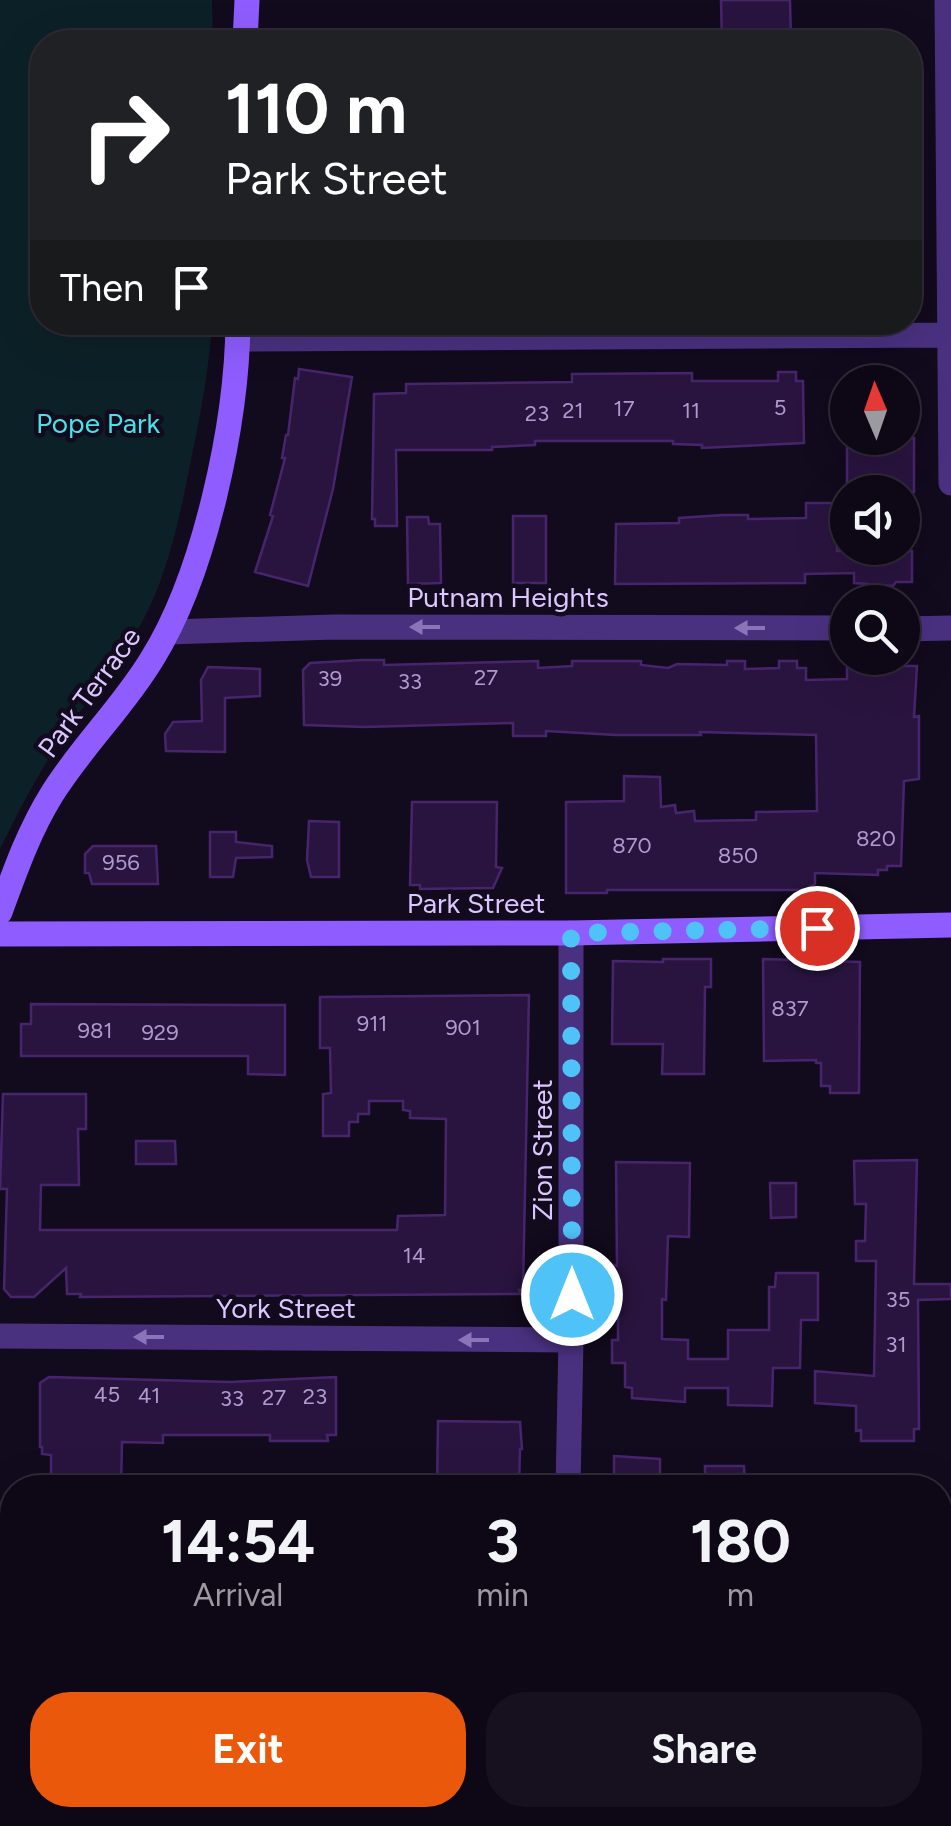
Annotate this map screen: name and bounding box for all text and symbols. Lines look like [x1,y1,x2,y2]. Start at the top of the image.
text: 110 m [225,66,407,151]
icon: right [60,70,190,200]
text: Park Street [225,151,448,205]
icon: arrive [164,260,219,315]
text: Then [60,265,144,311]
north arrow [830,365,920,455]
map controls [830,365,920,675]
house number: 5 [774,394,786,421]
house number: 17 [614,395,635,422]
house number: 21 [562,397,584,424]
house number: 11 [682,397,700,424]
house number: 23 [525,400,549,427]
park label: Pope Park [36,406,161,440]
button: sound [830,475,920,565]
street label: Putnam Heights [407,580,609,614]
button: search [830,585,920,675]
one-way arrow [409,619,441,635]
street label: Park Terrace [30,620,148,764]
one-way arrow [734,620,766,636]
house number: 27 [474,664,498,691]
house number: 39 [318,665,342,692]
house number: 33 [398,668,422,695]
house number: 820 [856,825,896,852]
house number: 870 [612,832,652,859]
house number: 850 [718,842,758,869]
house number: 956 [102,849,140,876]
street label: Park Street [407,886,545,920]
pin [775,886,860,971]
icon: arrive [790,901,845,956]
house number: 837 [771,995,809,1022]
house number: 911 [357,1010,387,1037]
house number: 901 [445,1014,481,1041]
house number: 981 [77,1017,113,1044]
house number: 929 [141,1019,179,1046]
street label: Zion Street [525,1079,559,1221]
house number: 14 [403,1242,425,1269]
position arrow [520,1243,624,1347]
house number: 35 [886,1286,910,1313]
street label: York Street [216,1291,356,1325]
one-way arrow [132,1329,164,1345]
house number: 31 [885,1331,907,1358]
one-way arrow [457,1332,489,1348]
house number: 45 [94,1381,120,1408]
house number: 41 [138,1382,160,1409]
house number: 23 [303,1383,327,1410]
house number: 27 [262,1384,286,1411]
house number: 33 [220,1385,244,1412]
text: 14:54 [161,1505,315,1577]
text: 3 [486,1505,519,1577]
text: 180 [690,1505,791,1577]
text: Arrival [193,1576,283,1614]
text: min [476,1576,529,1614]
text: m [727,1576,754,1614]
button: Exit [30,1692,466,1807]
button: Share [486,1692,922,1807]

